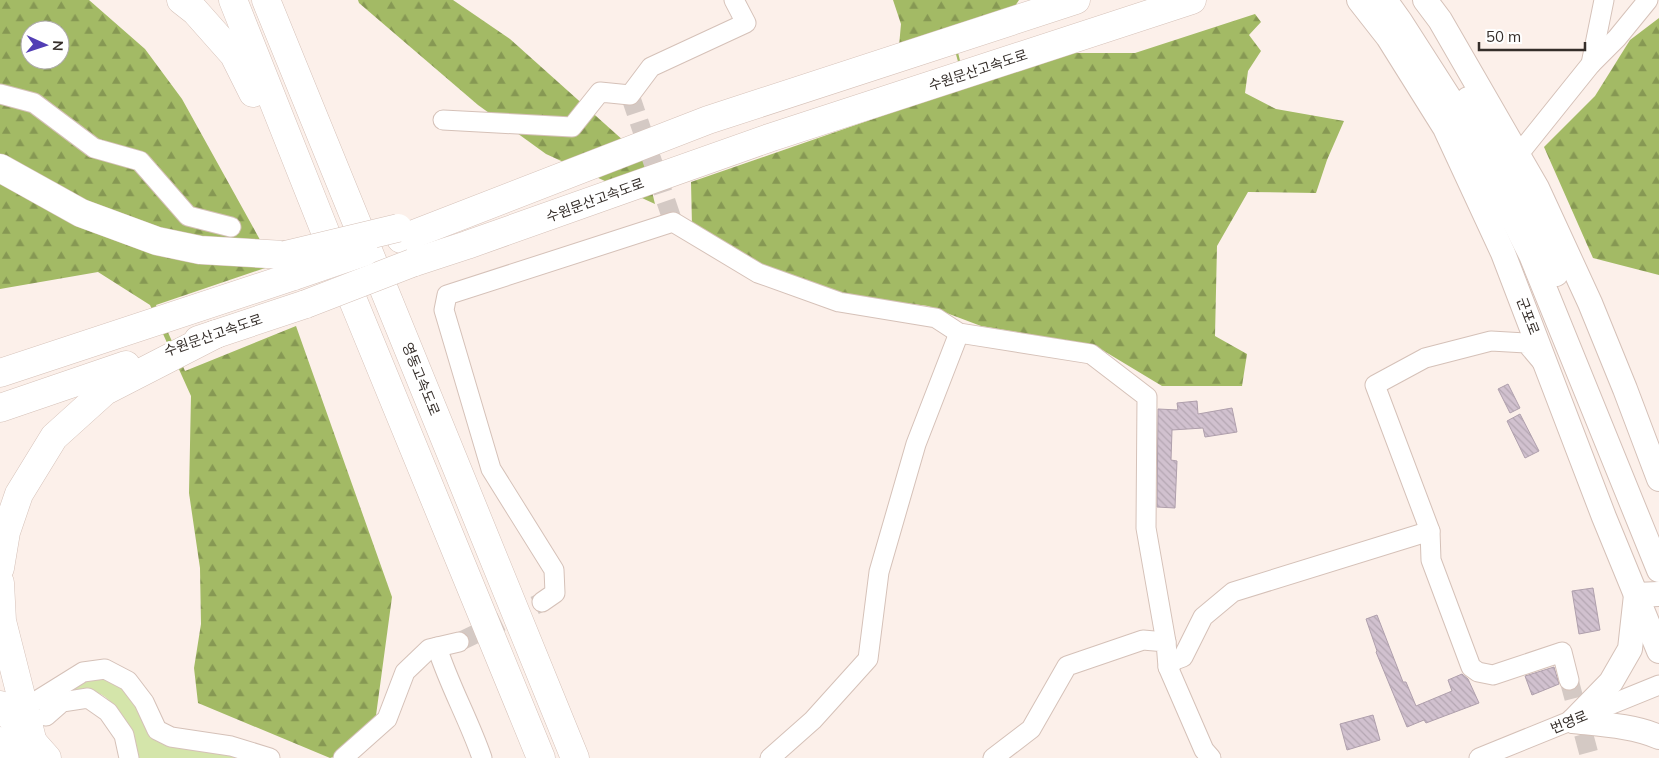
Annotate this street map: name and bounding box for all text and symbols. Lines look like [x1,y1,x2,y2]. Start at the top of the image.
north arrow [20,20,70,70]
scale bar [1479,20,1585,52]
text: 50 m [1486,27,1521,46]
text: N [49,40,67,51]
street label: 수원문산고속도로 [926,45,1030,94]
street label: 수원문산고속도로 [544,174,647,226]
street label: 군포로 [1513,295,1543,337]
street label: 수원문산고속도로 [161,310,265,360]
street label: 영동고속도로 [398,340,444,418]
street label: 번영로 [1548,706,1590,738]

